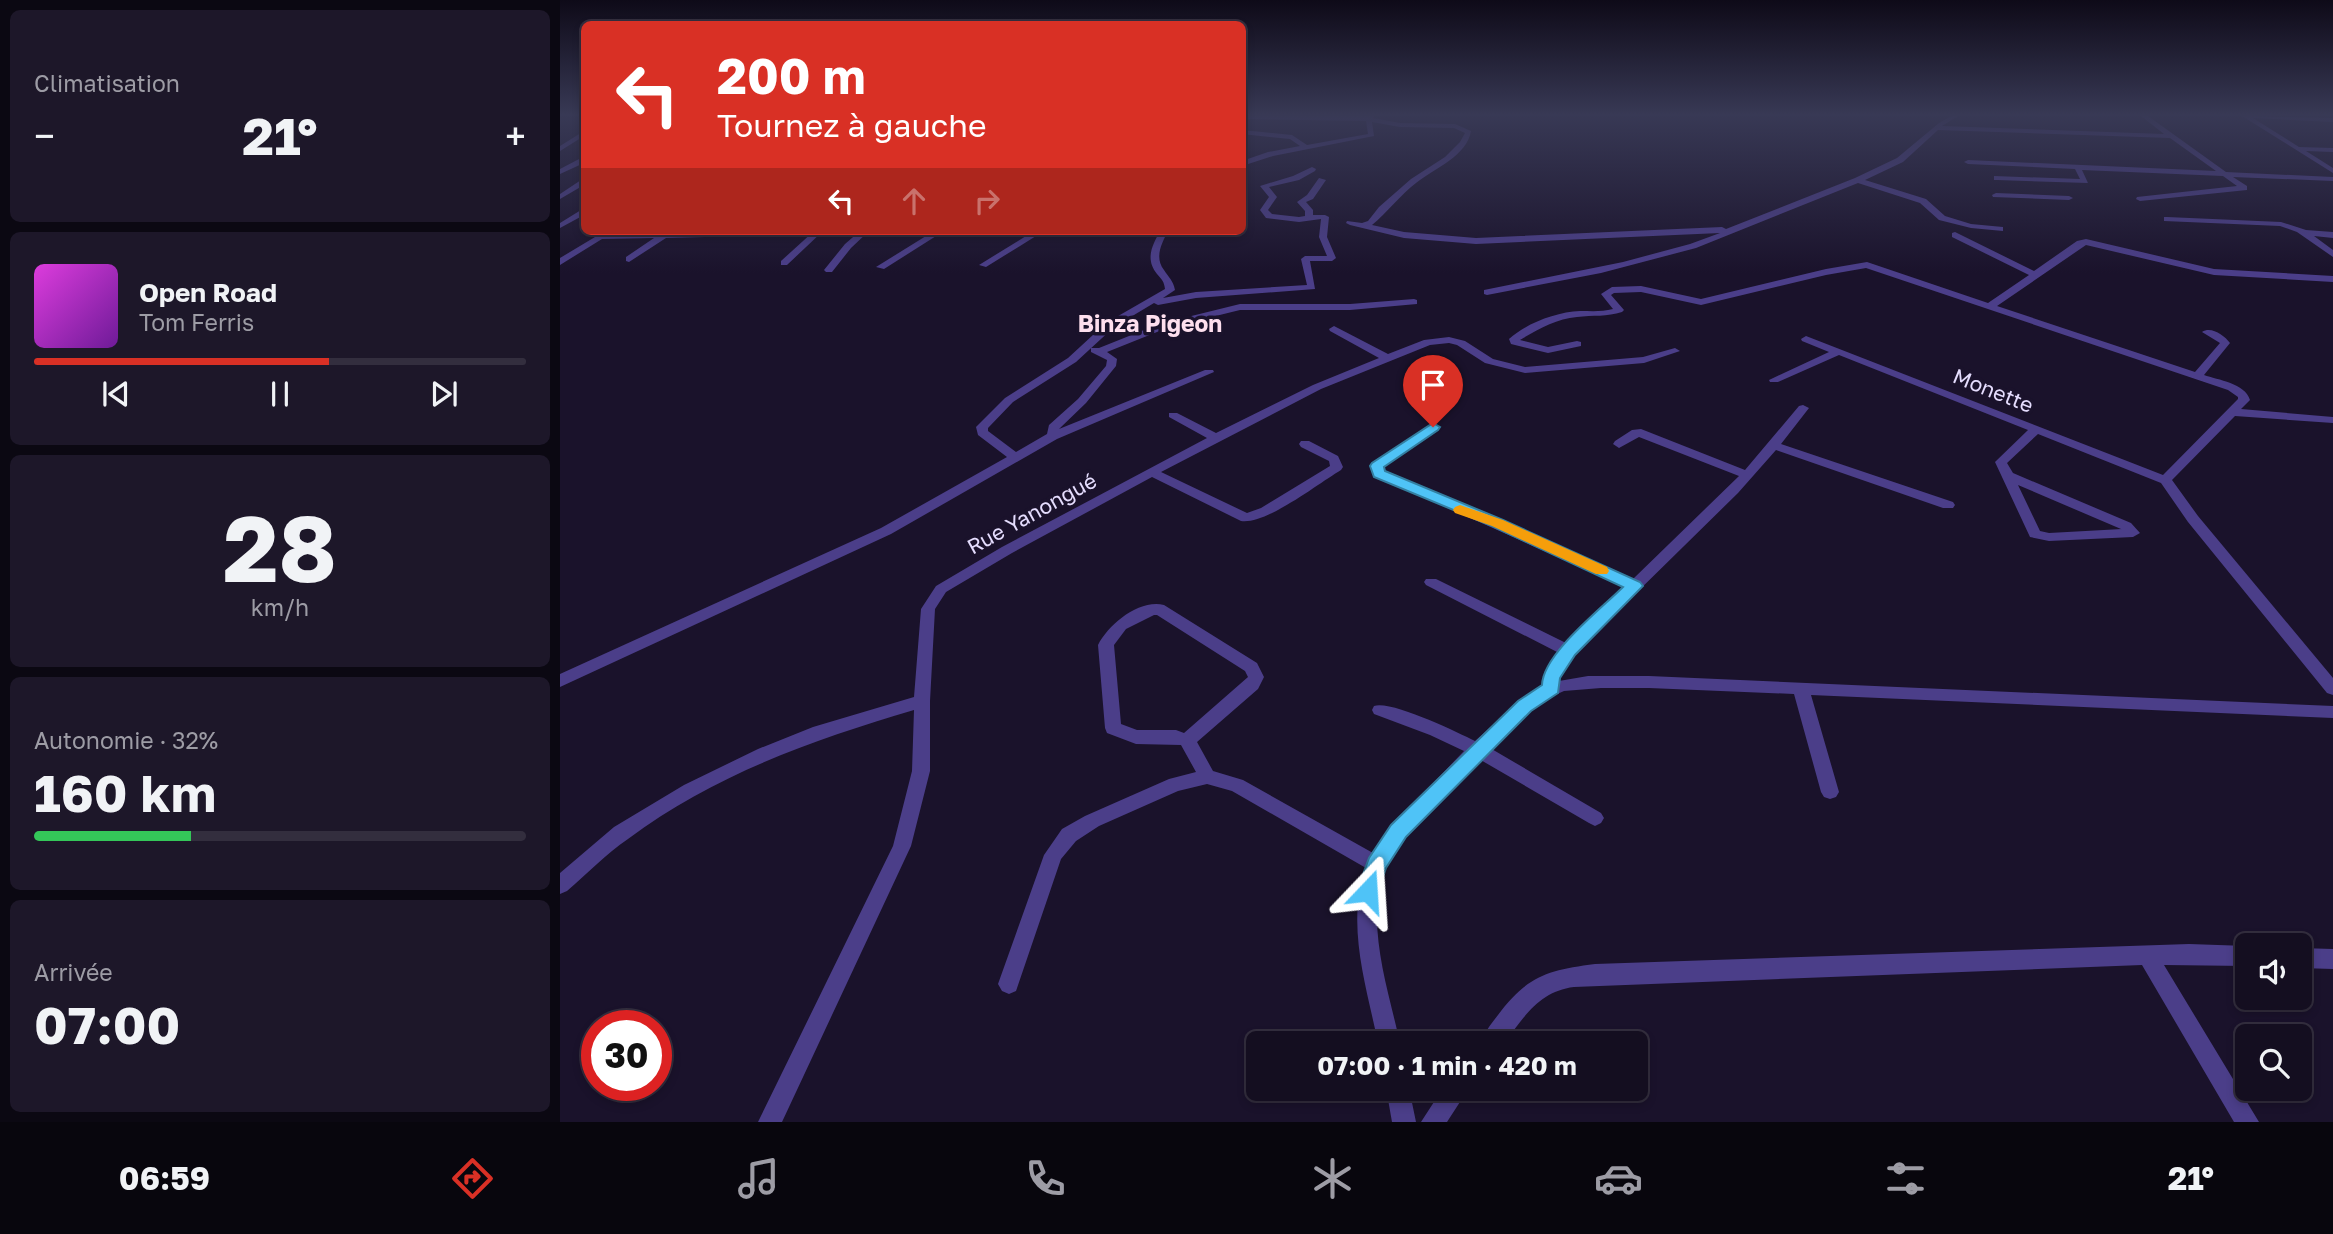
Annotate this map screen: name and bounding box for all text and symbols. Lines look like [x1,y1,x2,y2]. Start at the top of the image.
text: 200 m [717,46,866,105]
icon: left [602,49,693,140]
text: Climatisation [34,69,180,97]
text: 21° [242,104,318,166]
text: Tournez à gauche [717,106,986,144]
text: − [34,113,55,158]
text: + [505,113,526,158]
icon: left [822,182,860,220]
icon: ahead [895,182,933,220]
icon: right [968,182,1006,220]
text: Open Road [139,277,277,308]
text: Tom Ferris [139,308,254,336]
district label: Binza Pigeon [1078,309,1222,337]
pin [1403,355,1463,427]
street label: Monette [1949,362,2037,418]
icon: arrive [1414,366,1452,404]
icon: previous [97,375,135,413]
icon: pause [261,375,299,413]
icon: next [425,375,463,413]
street label: Rue Yanongué [962,467,1101,559]
text: 28 [223,493,337,602]
text: km/h [251,593,309,621]
text: Autonomie · 32% [34,726,218,754]
text: 160 km [34,761,216,823]
position arrow [1331,854,1405,928]
map controls [2235,933,2312,1101]
button: sound [2235,933,2312,1010]
text: Arrivée [34,958,113,986]
text: 07:00 [34,993,180,1055]
speed limit sign: 30 [581,1010,672,1101]
button: search [2235,1024,2312,1101]
text: 07:00 · 1 min · 420 m [1317,1050,1577,1081]
icon: directions [448,1154,497,1203]
icon: music [734,1154,783,1203]
icon: phone [1021,1154,1070,1203]
icon: climate [1308,1154,1357,1203]
icon: car [1594,1154,1643,1203]
icon: filters [1881,1154,1930,1203]
text: 06:59 [119,1159,210,1197]
text: 21° [2168,1159,2214,1197]

